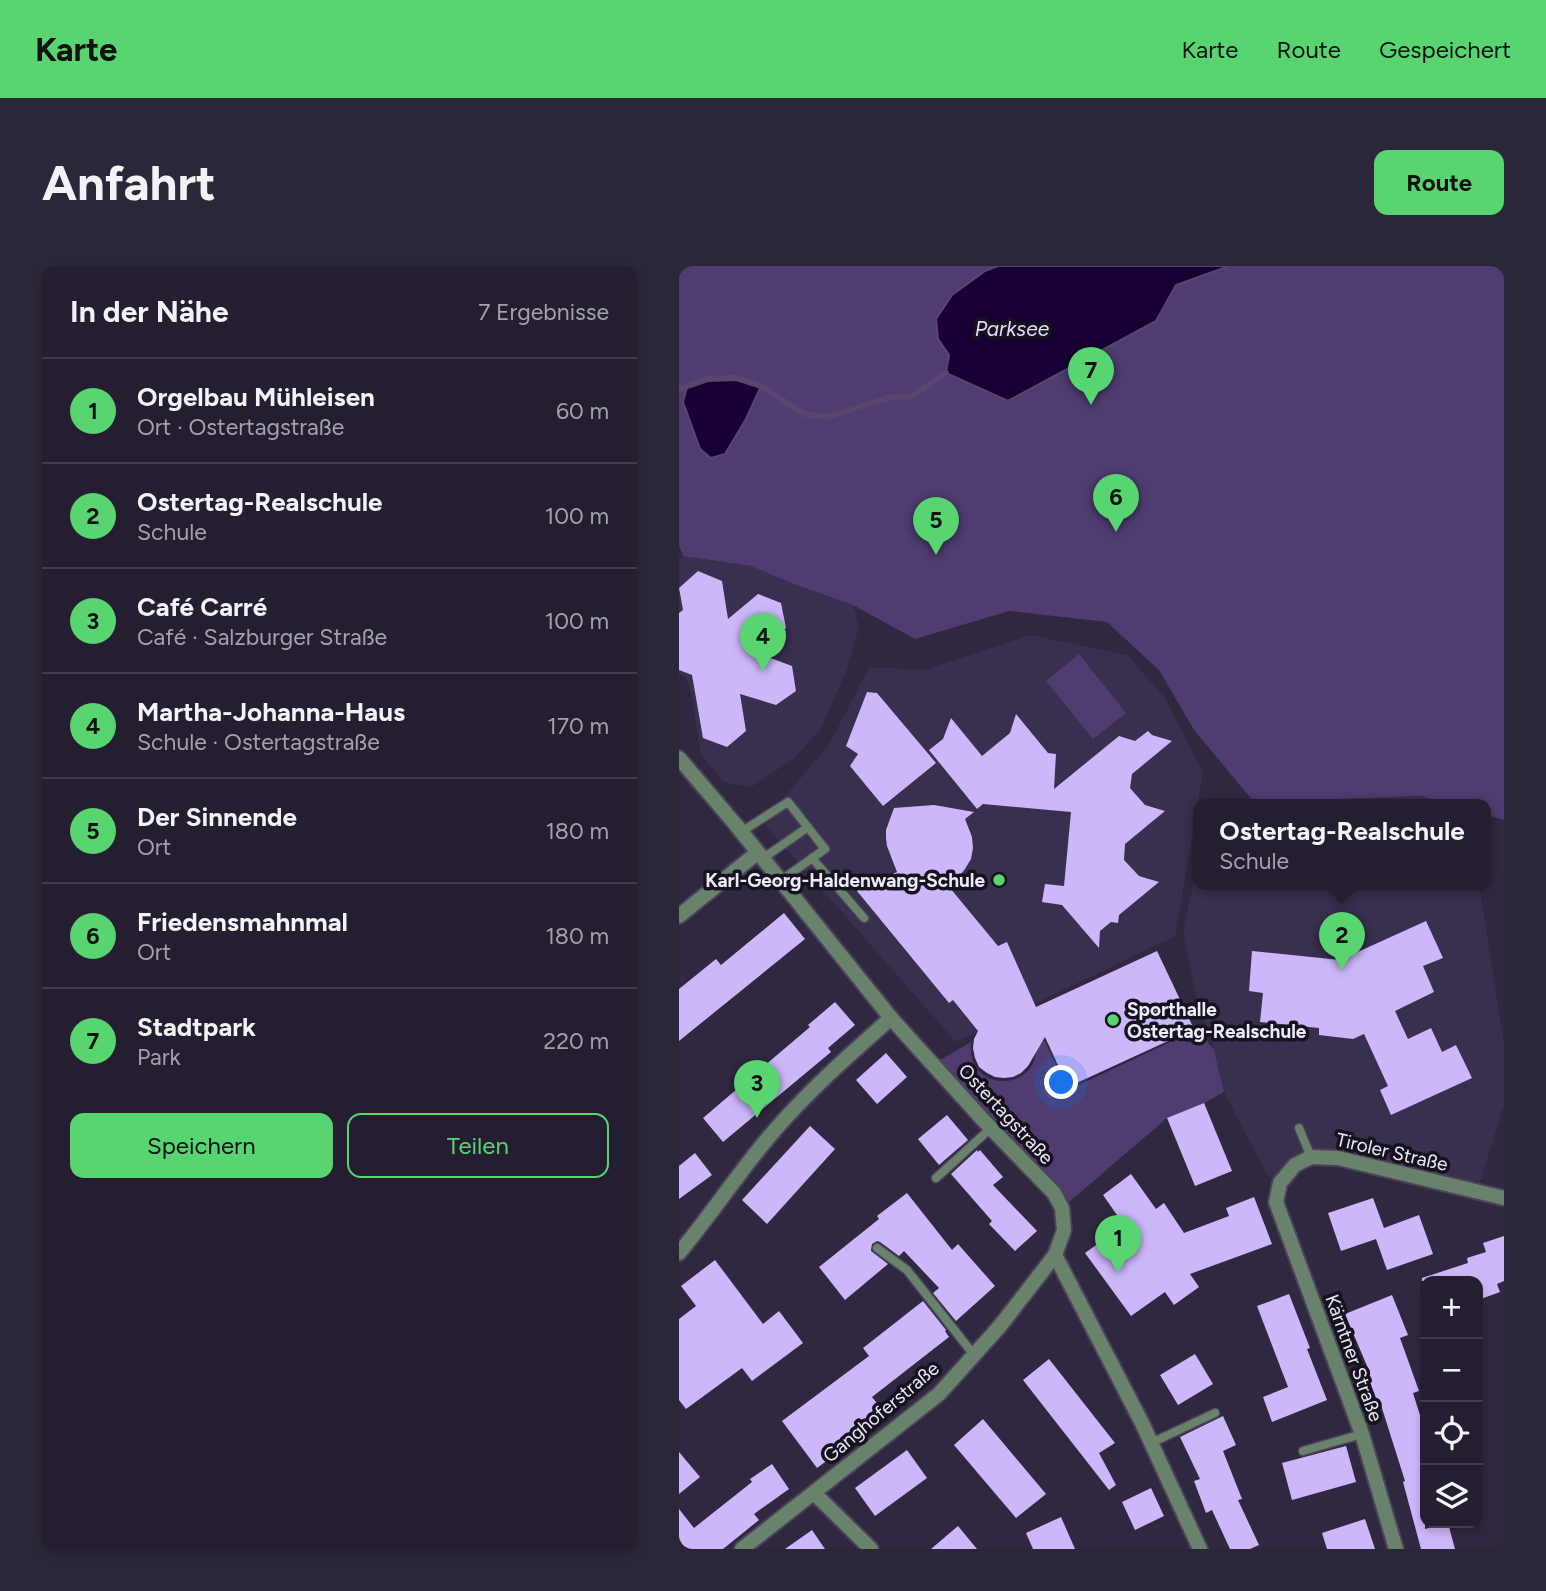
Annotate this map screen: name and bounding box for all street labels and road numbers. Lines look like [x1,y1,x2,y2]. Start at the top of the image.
street label: Ostertagstraße [954,1059,1058,1169]
street label: Tiroler Straße [1334,1128,1450,1176]
street label: Kärntner Straße [1320,1291,1388,1425]
street label: Ganghoferstraße [818,1357,944,1467]

